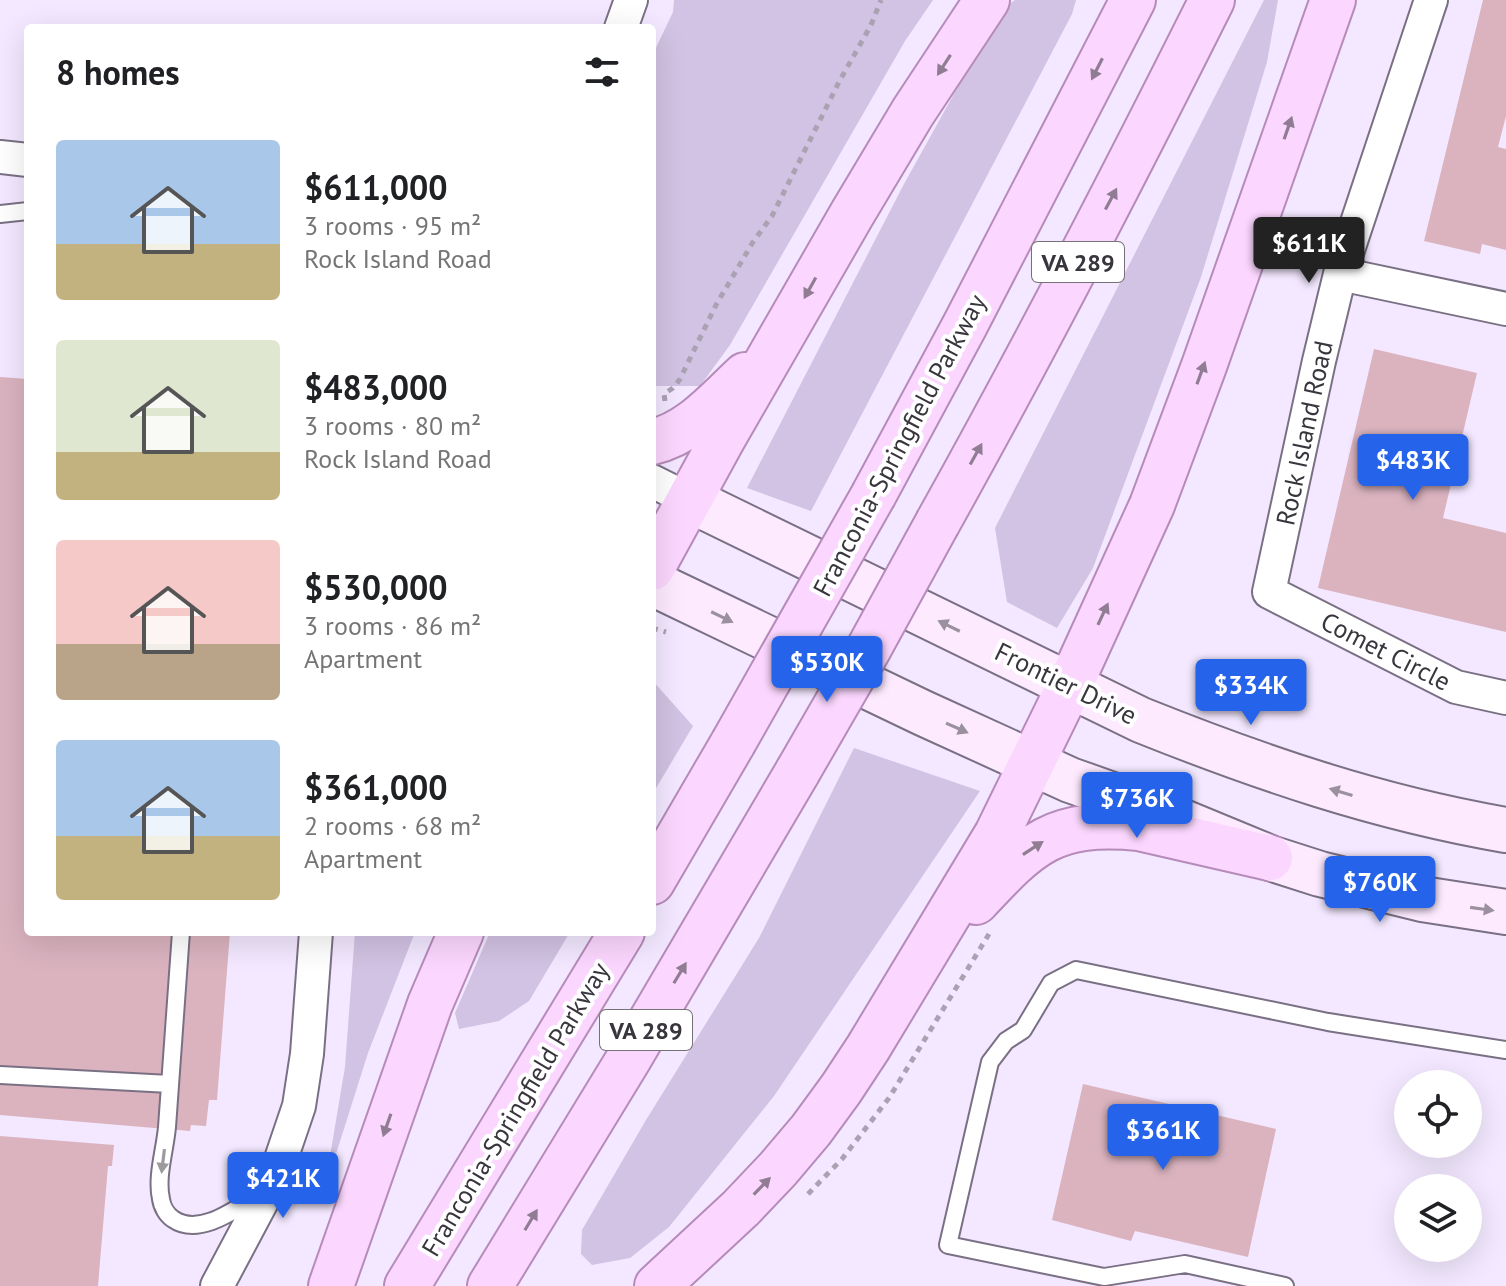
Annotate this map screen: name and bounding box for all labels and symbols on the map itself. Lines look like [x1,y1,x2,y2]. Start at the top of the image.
one-way arrow [937,54,951,76]
one-way arrow [1091,58,1104,81]
one-way arrow [1282,116,1294,140]
one-way arrow [1104,188,1117,211]
pin: $611K [1253,217,1365,285]
road number: VA 289 [1032,242,1124,282]
one-way arrow [803,277,817,299]
street label: Franconia-Springfield Parkway [805,288,993,602]
street label: Rock Island Road [1268,338,1340,528]
one-way arrow [1195,361,1208,385]
pin: $483K [1357,434,1469,502]
one-way arrow [969,443,983,465]
one-way arrow [1096,602,1110,626]
street label: Comet Circle [1316,604,1456,698]
one-way arrow [711,610,734,624]
one-way arrow [937,619,961,633]
street label: Frontier Drive [990,635,1142,731]
pin: $530K [771,636,883,704]
pin: $334K [1195,659,1307,727]
one-way arrow [945,721,969,735]
pin: $736K [1081,772,1193,840]
one-way arrow [1329,785,1353,798]
one-way arrow [1023,840,1044,855]
pin: $760K [1324,856,1436,924]
one-way arrow [1470,903,1495,916]
street label: Franconia-Springfield Parkway [414,956,616,1262]
one-way arrow [673,962,687,984]
road number: VA 289 [600,1010,692,1050]
pin: $361K [1107,1104,1219,1172]
one-way arrow [381,1113,393,1137]
one-way arrow [156,1149,169,1174]
pin: $421K [227,1152,339,1220]
one-way arrow [752,1177,770,1196]
one-way arrow [524,1209,538,1231]

